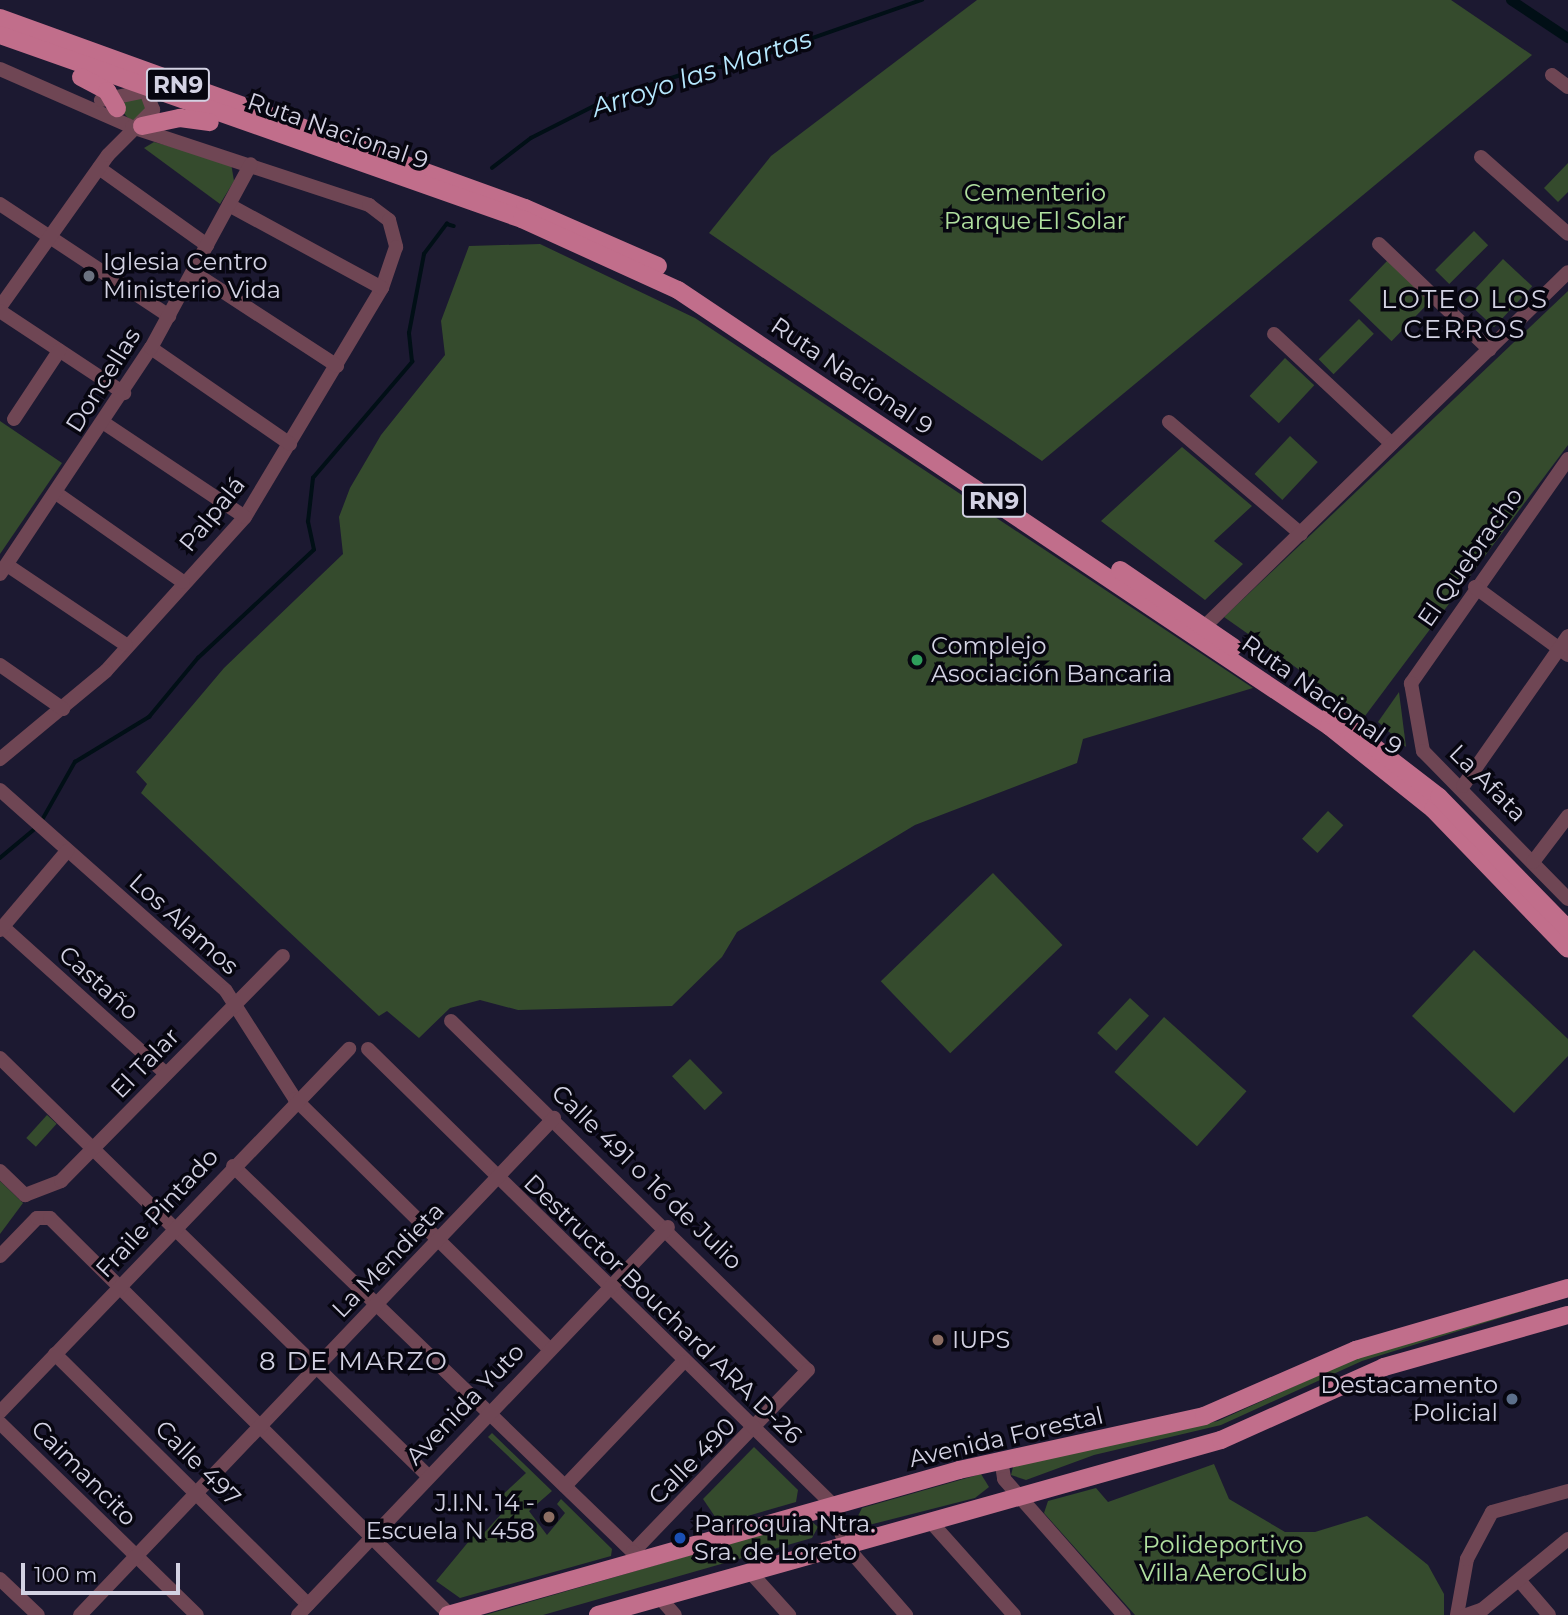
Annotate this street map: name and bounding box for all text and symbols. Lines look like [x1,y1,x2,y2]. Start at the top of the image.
water label: Arroyo las Martas [588,24,816,124]
road number: RN9 [145,66,211,104]
street label: Ruta Nacional 9 [244,87,432,175]
park label: Cementerio Parque El Solar [944,179,1126,235]
place label: Iglesia Centro Ministerio Vida [103,248,281,304]
marker: Iglesia Centro Ministerio Vida [81,268,97,284]
district label: LOTEO LOS CERROS [1382,284,1548,346]
street label: Ruta Nacional 9 [765,311,939,441]
street label: Doncellas [60,322,146,438]
street label: Palpalá [173,471,251,557]
road number: RN9 [961,481,1027,520]
street label: El Quebracho [1411,482,1529,632]
street label: Ruta Nacional 9 [1236,629,1408,761]
place label: Complejo Asociación Bancaria [931,632,1172,688]
marker: Complejo Asociación Bancaria [909,652,925,668]
street label: La Afata [1443,738,1533,828]
street label: Los Alamos [123,867,245,981]
street label: Castaño [53,940,145,1026]
street label: El Talar [105,1022,185,1104]
street label: Calle 491 o 16 de Julio [546,1078,748,1276]
street label: Fraile Pintado [90,1142,224,1284]
street label: Destructor Bouchard ARA D-26 [518,1168,808,1450]
street label: La Mendieta [326,1196,450,1324]
place label: IUPS [952,1326,1010,1354]
marker: IUPS [930,1332,946,1348]
street label: Avenida Yuto [400,1337,530,1471]
district label: 8 DE MARZO [260,1346,448,1378]
place label: Destacamento Policial [1320,1371,1498,1427]
marker: Destacamento Policial [1504,1391,1520,1407]
street label: Avenida Forestal [906,1401,1106,1473]
street label: Calle 490 [643,1412,741,1510]
street label: Caimancito [25,1414,143,1532]
street label: Calle 497 [149,1414,247,1512]
place label: J.I.N. 14 - Escuela N 458 [366,1489,535,1545]
marker: J.I.N. 14 - Escuela N 458 [541,1509,557,1525]
place label: Parroquia Ntra. Sra. de Loreto [694,1510,875,1566]
marker: Parroquia Ntra. Sra. de Loreto [672,1530,688,1546]
park label: Polideportivo Villa AeroClub [1139,1531,1307,1587]
scale bar [24,1548,184,1592]
text: 100 m [34,1562,97,1587]

